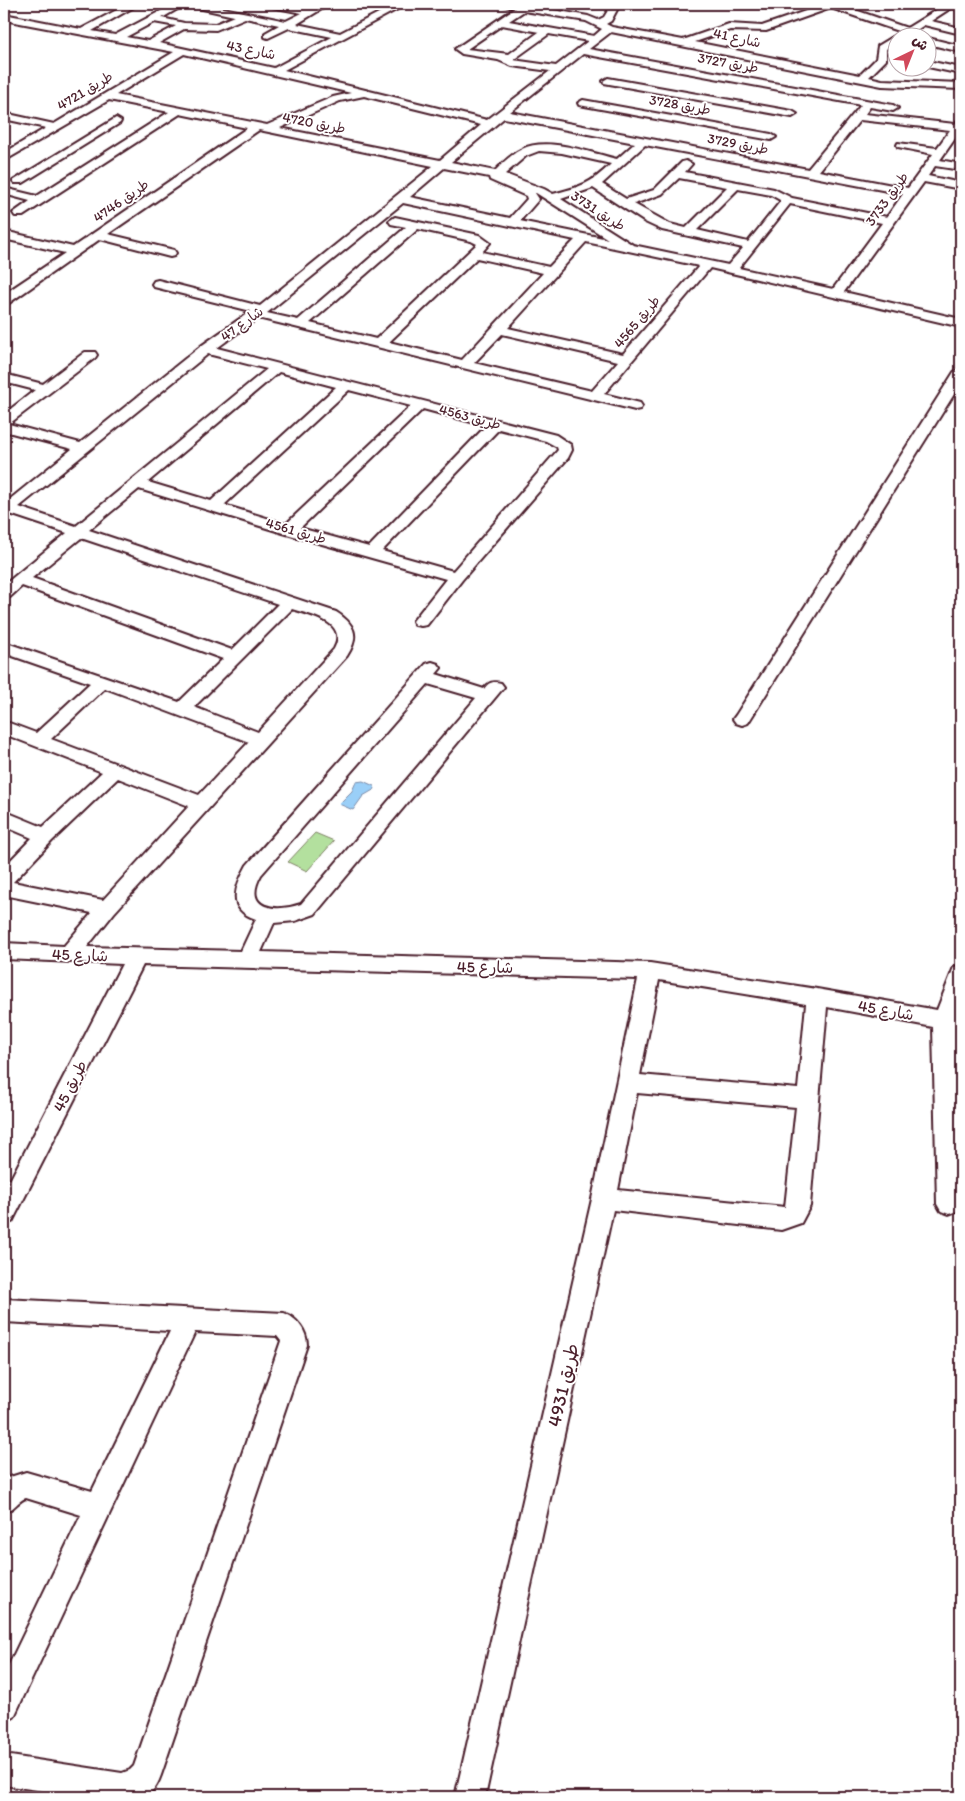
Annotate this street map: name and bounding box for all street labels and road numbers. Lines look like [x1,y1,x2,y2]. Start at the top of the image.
street label: شارع 41 [711,25,762,52]
street label: شارع 43 [225,37,277,64]
street label: طريق 3727 [696,49,760,77]
street label: طريق 4721 [54,68,116,114]
street label: طريق 3728 [648,91,712,119]
street label: طريق 4720 [281,109,347,137]
street label: طريق 3729 [706,130,770,158]
street label: طريق 3733 [862,169,912,229]
street label: طريق 4746 [90,176,152,226]
street label: طريق 3731 [568,187,628,235]
street label: طريق 4565 [610,292,664,352]
street label: شارع 47 [217,303,267,346]
street label: طريق 4563 [437,401,503,433]
street label: طريق 4561 [264,514,328,548]
street label: شارع 45 [51,945,108,967]
street label: شارع 45 [457,957,513,979]
street label: شارع 45 [856,996,915,1026]
street label: طريق 45 [49,1057,91,1115]
street label: طريق 4931 [542,1341,584,1429]

